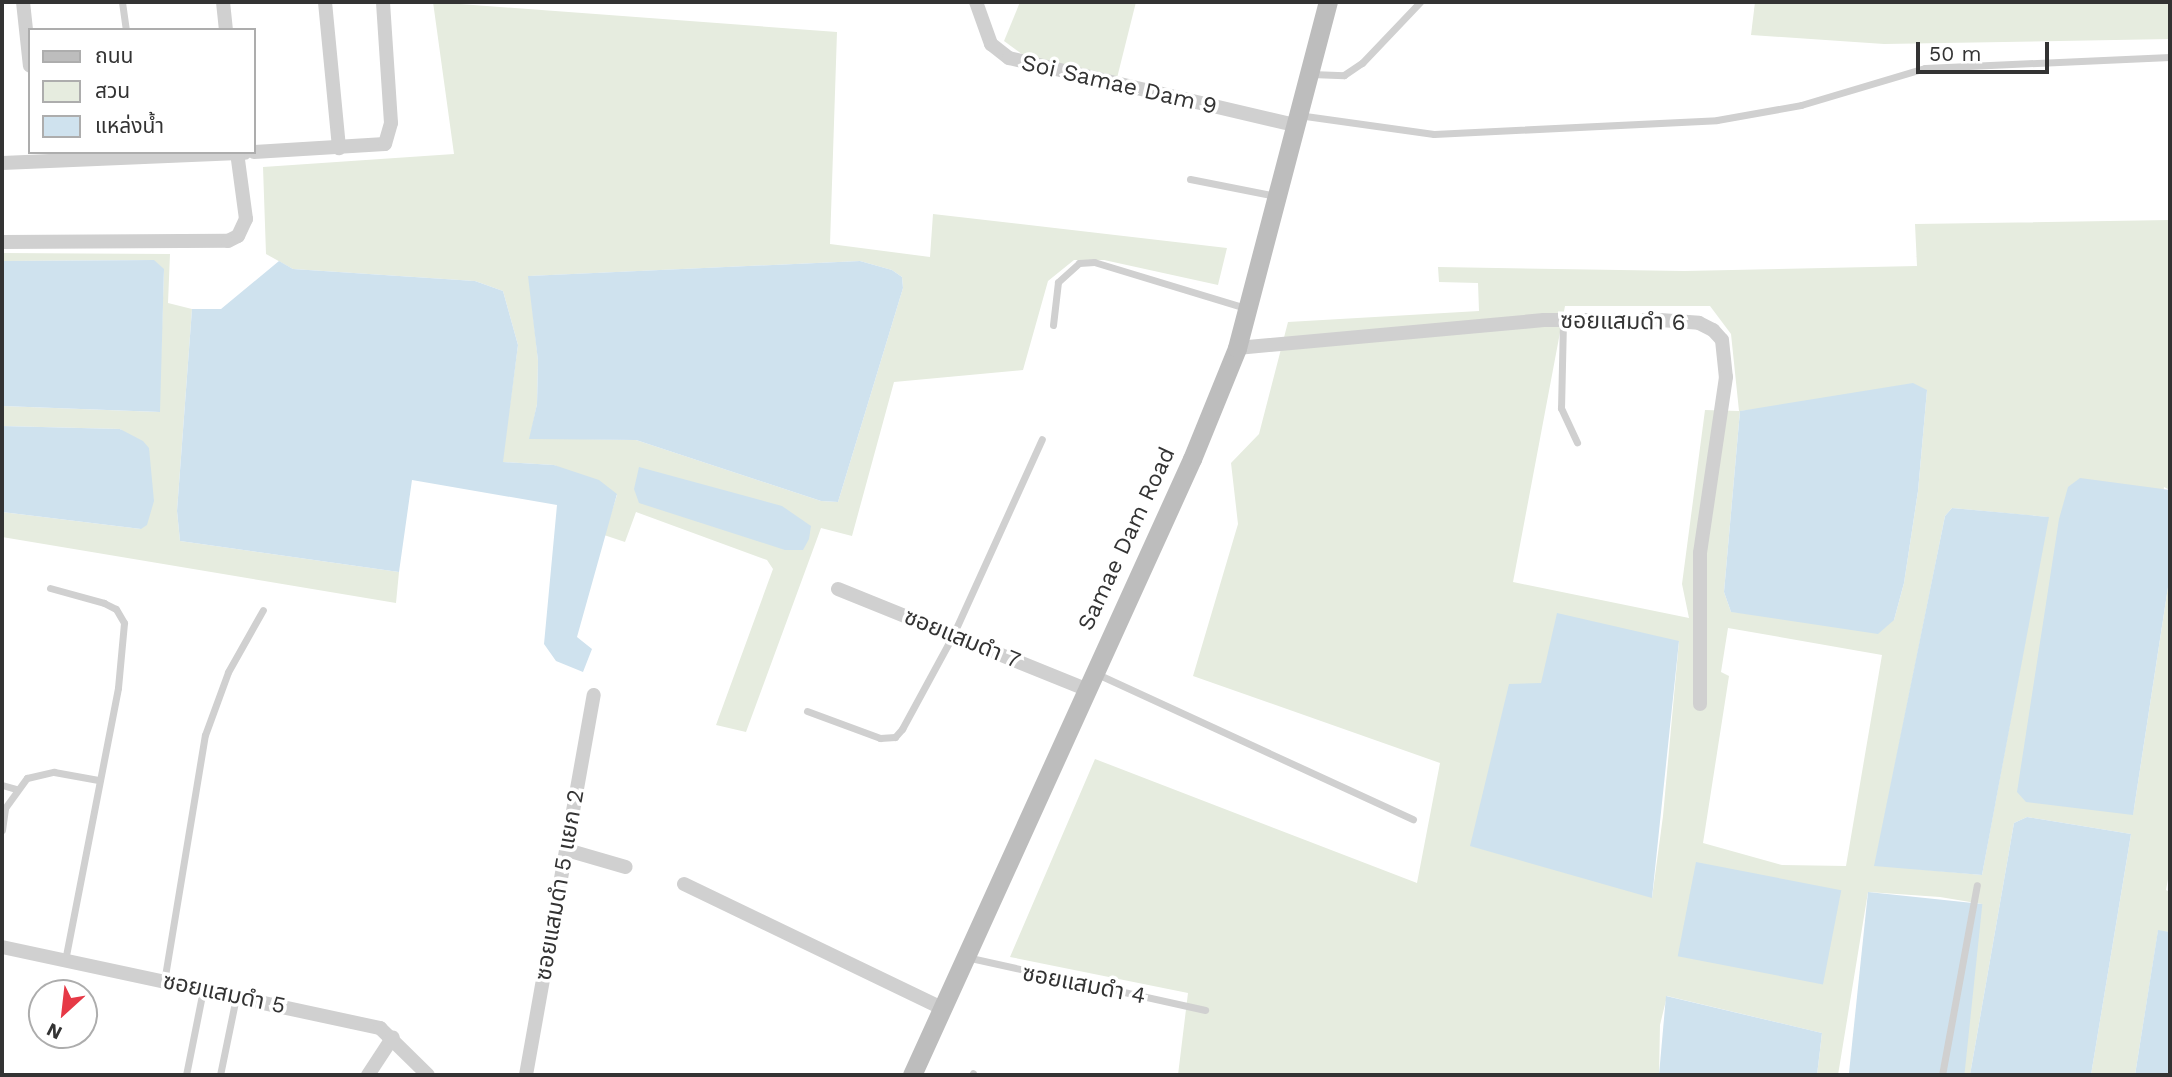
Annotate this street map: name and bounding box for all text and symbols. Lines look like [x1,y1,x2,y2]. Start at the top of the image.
legend [28,28,256,154]
scale bar [1920,28,2053,72]
text: 50 m [1929,41,1981,66]
text: ถนน [95,43,133,68]
street label: Soi Samae Dam 9 [1019,49,1219,121]
text: สวน [95,78,130,103]
text: แหล่งน้ำ [95,113,164,138]
street label: ซอยแสมดำ 6 [1560,307,1686,337]
street label: Samae Dam Road [1072,443,1182,635]
street label: ซอยแสมดำ 7 [899,603,1025,675]
street label: ซอยแสมดำ 5 แยก 2 [530,787,590,983]
street label: ซอยแสมดำ 4 [1020,960,1148,1010]
street label: ซอยแสมดำ 5 [160,968,288,1020]
north arrow [28,979,98,1049]
text: N [43,1018,66,1045]

